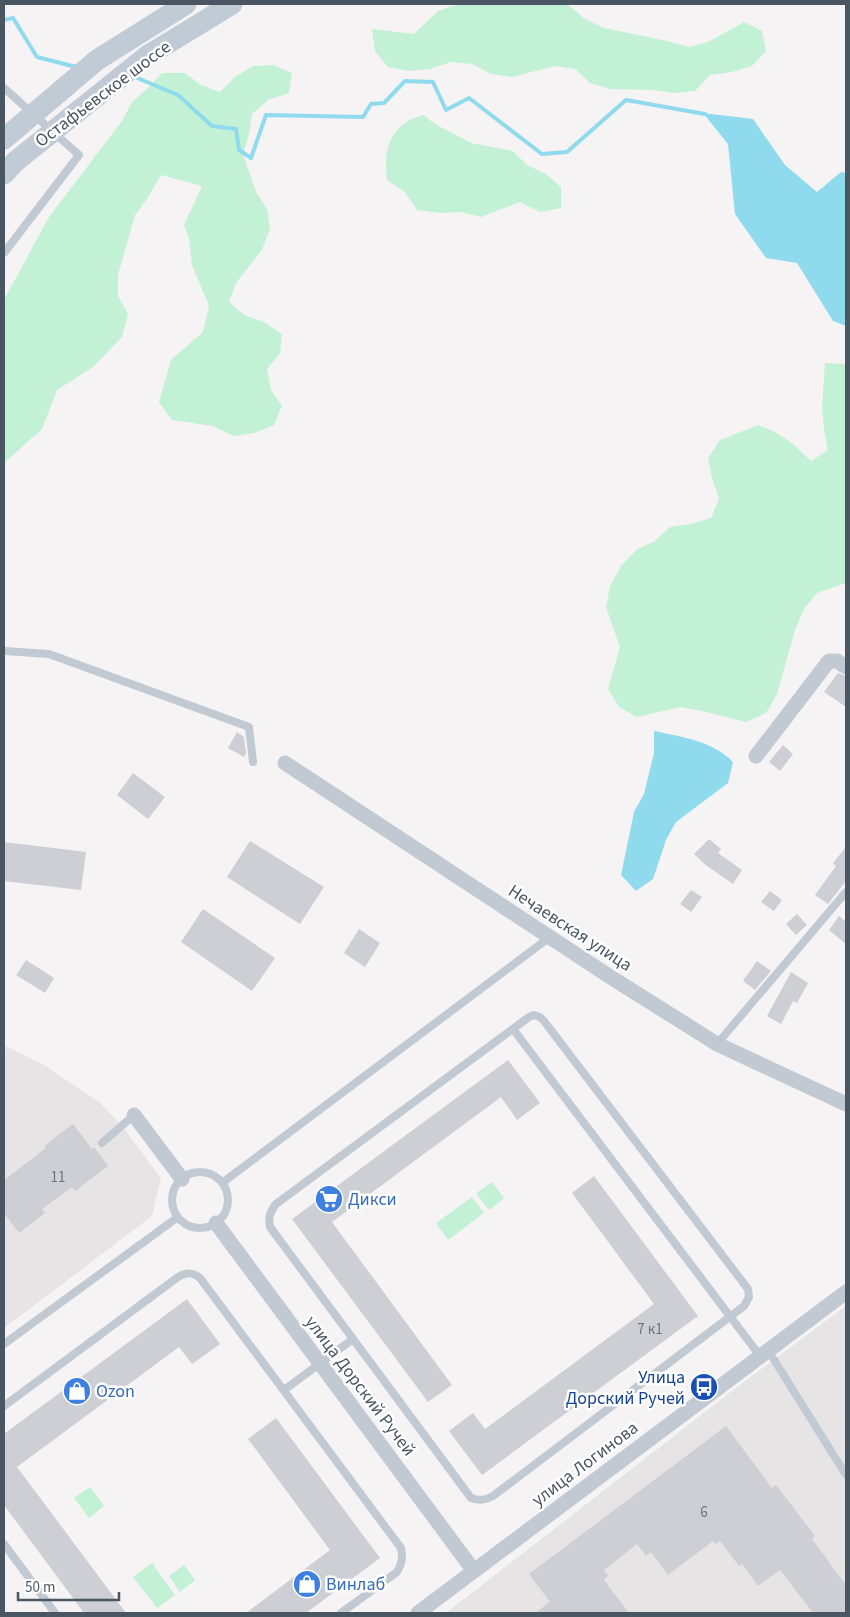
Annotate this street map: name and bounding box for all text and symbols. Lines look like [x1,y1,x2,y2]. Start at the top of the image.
street label: Остафьевское шоссе [30,35,176,153]
street label: Нечаевская улица [503,879,637,977]
house number: 11 [51,1167,65,1188]
supermarket icon: Дикси [314,1184,344,1214]
place label: Дикси [348,1187,397,1212]
street label: улица Дорский Ручей [299,1311,421,1461]
house number: 7 к1 [637,1319,663,1340]
place label: Улица Дорский Ручей [566,1365,685,1411]
bus stop icon: Улица Дорский Ручей [689,1372,719,1402]
shop icon: Ozon [62,1376,92,1406]
place label: Ozon [96,1379,135,1404]
street label: улица Логинова [527,1416,643,1512]
house number: 6 [700,1502,708,1523]
shop icon: Винлаб [292,1569,322,1599]
scale bar [18,1570,119,1602]
place label: Винлаб [326,1572,385,1597]
text: 50 m [25,1577,55,1598]

